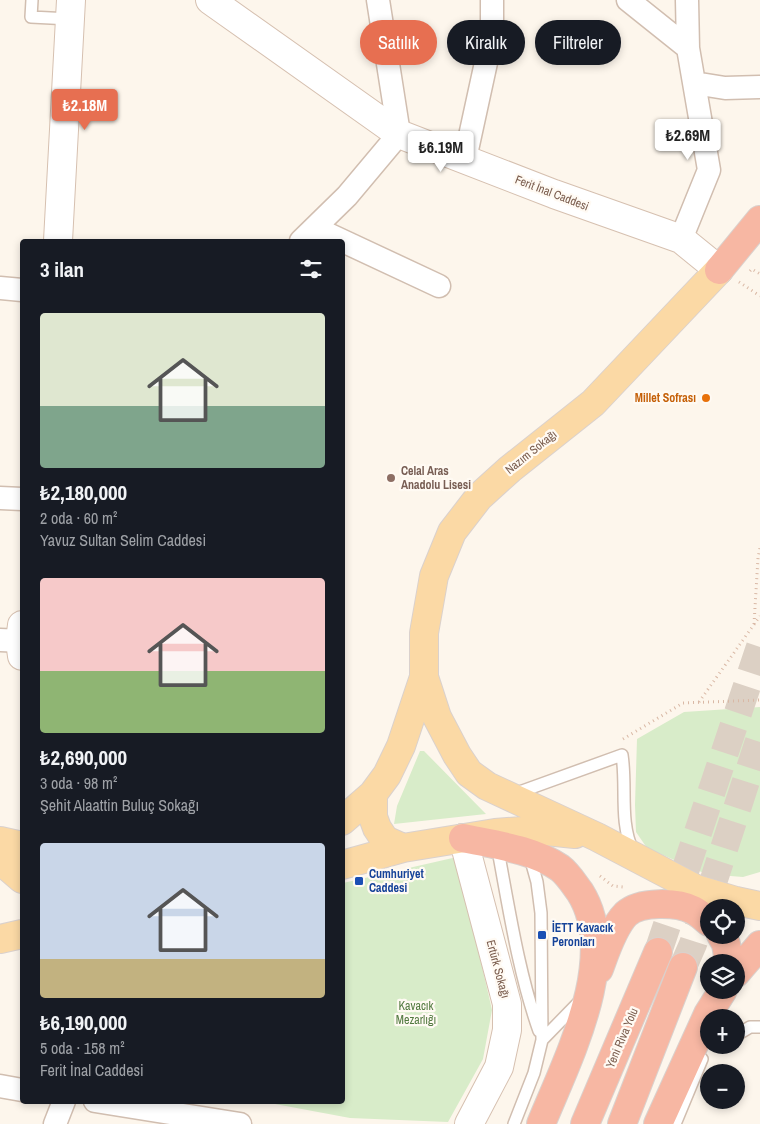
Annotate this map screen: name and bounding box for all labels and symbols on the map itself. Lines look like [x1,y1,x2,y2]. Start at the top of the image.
pin: ₺2.18M [44,88,126,131]
pin: ₺2.69M [647,119,729,161]
pin: ₺6.19M [400,130,482,173]
street label: Ferit İnal Caddesi [513,172,591,214]
place label: Millet Sofrası [635,390,696,406]
marker: Millet Sofrası [700,392,712,404]
street label: Nazım Sokağı [502,426,560,478]
place label: Celal Aras Anadolu Lisesi [401,463,471,493]
marker: Celal Aras Anadolu Lisesi [385,472,397,484]
place label: Cumhuriyet Caddesi [369,866,424,896]
marker: Cumhuriyet Caddesi [353,875,365,887]
place label: İETT Kavacık Peronları [552,920,614,950]
marker: İETT Kavacık Peronları [536,929,548,941]
street label: Ertürk Sokağı [483,938,513,1000]
park label: Kavacık Mezarlığı [396,998,436,1028]
street label: Yeni Riva Yolu [602,1005,642,1071]

